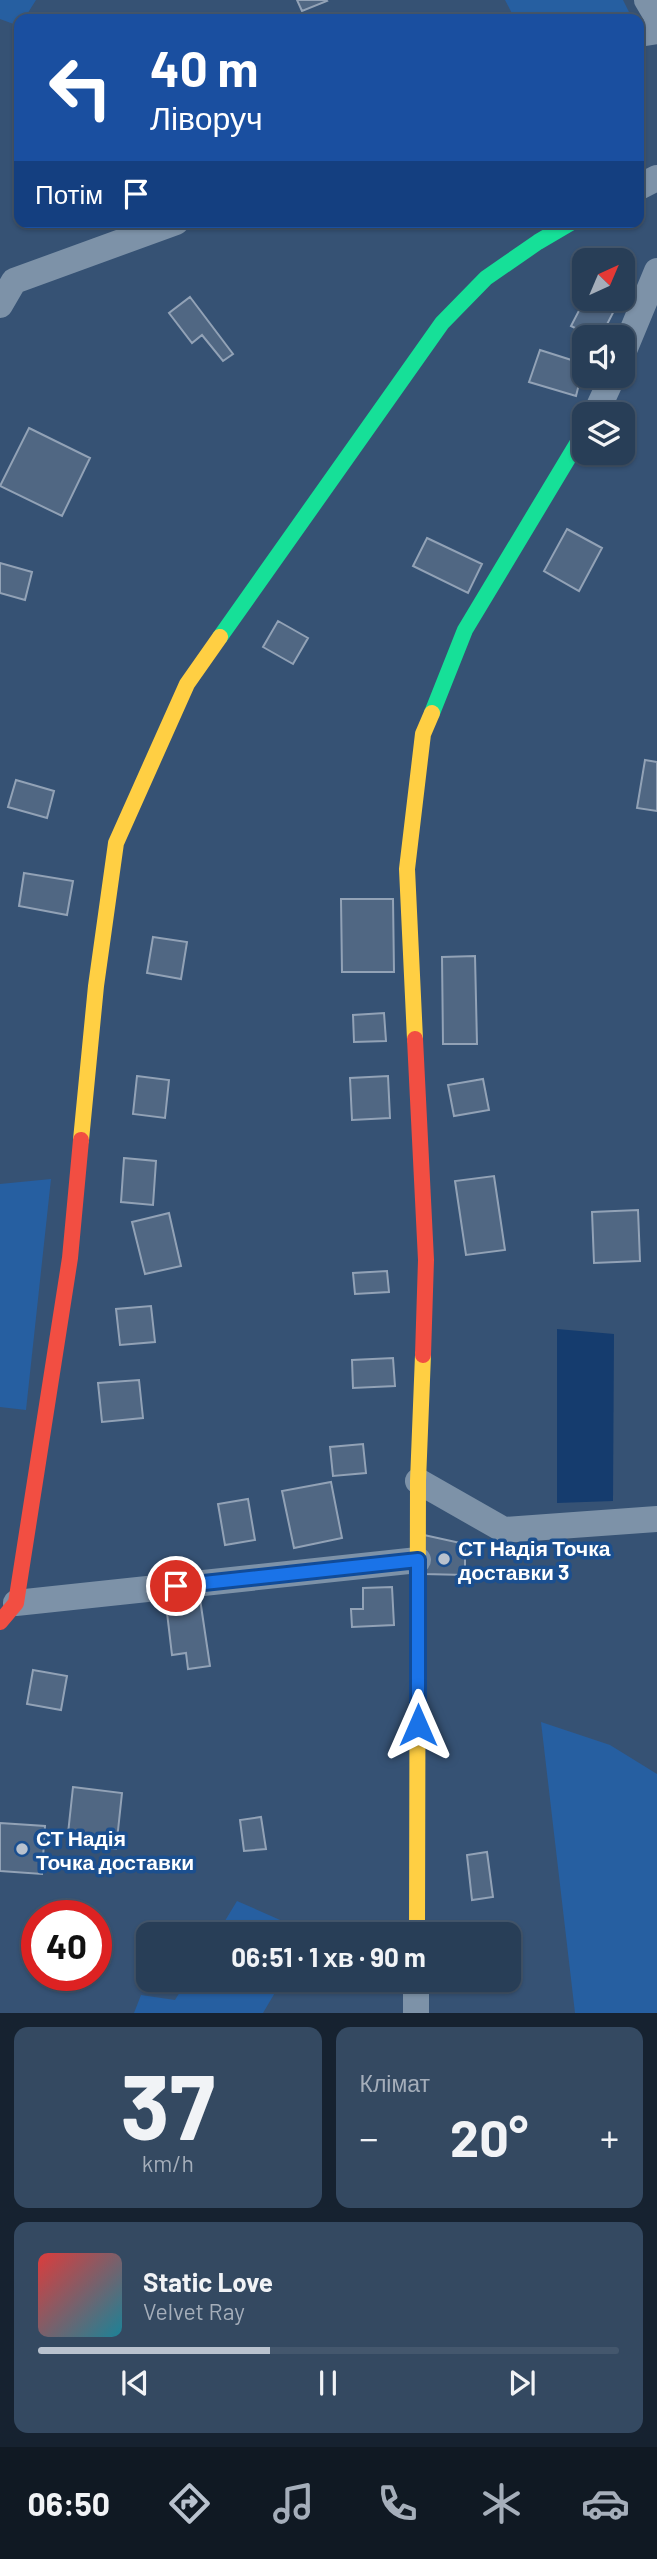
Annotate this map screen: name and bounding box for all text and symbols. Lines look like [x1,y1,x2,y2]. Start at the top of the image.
text: 40 m [150,38,258,97]
icon: left [35,42,126,133]
text: Ліворуч [150,98,263,136]
icon: arrive [117,175,155,213]
text: Потім [35,178,103,209]
north arrow [572,248,635,312]
map controls [572,248,635,465]
button: sound [572,325,635,388]
button: layers [572,402,635,465]
place label: СТ Надія Точка доставки 3 [458,1535,611,1584]
marker: СТ Надія Точка доставки 3 [436,1551,452,1567]
pin [146,1556,206,1616]
icon: arrive [157,1567,195,1605]
position arrow [381,1688,455,1762]
place label: СТ Надія Точка доставки [36,1825,194,1874]
marker: СТ Надія Точка доставки [14,1841,30,1857]
speed limit sign: 40 [21,1900,112,1991]
text: 06:51 · 1 хв · 90 m [231,1941,426,1972]
text: 37 [121,2049,215,2158]
text: Клімат [360,2069,430,2097]
text: 20° [450,2105,528,2167]
text: − [360,2114,379,2160]
text: + [600,2114,619,2160]
text: km/h [142,2149,194,2177]
text: Static Love [143,2266,273,2297]
text: Velvet Ray [143,2297,245,2325]
icon: previous [116,2364,154,2402]
icon: pause [309,2364,347,2402]
icon: next [503,2364,541,2402]
icon: directions [165,2479,214,2528]
icon: music [269,2479,318,2528]
icon: phone [373,2479,422,2528]
icon: climate [477,2479,526,2528]
icon: car [581,2479,630,2528]
text: 06:50 [27,2484,110,2522]

